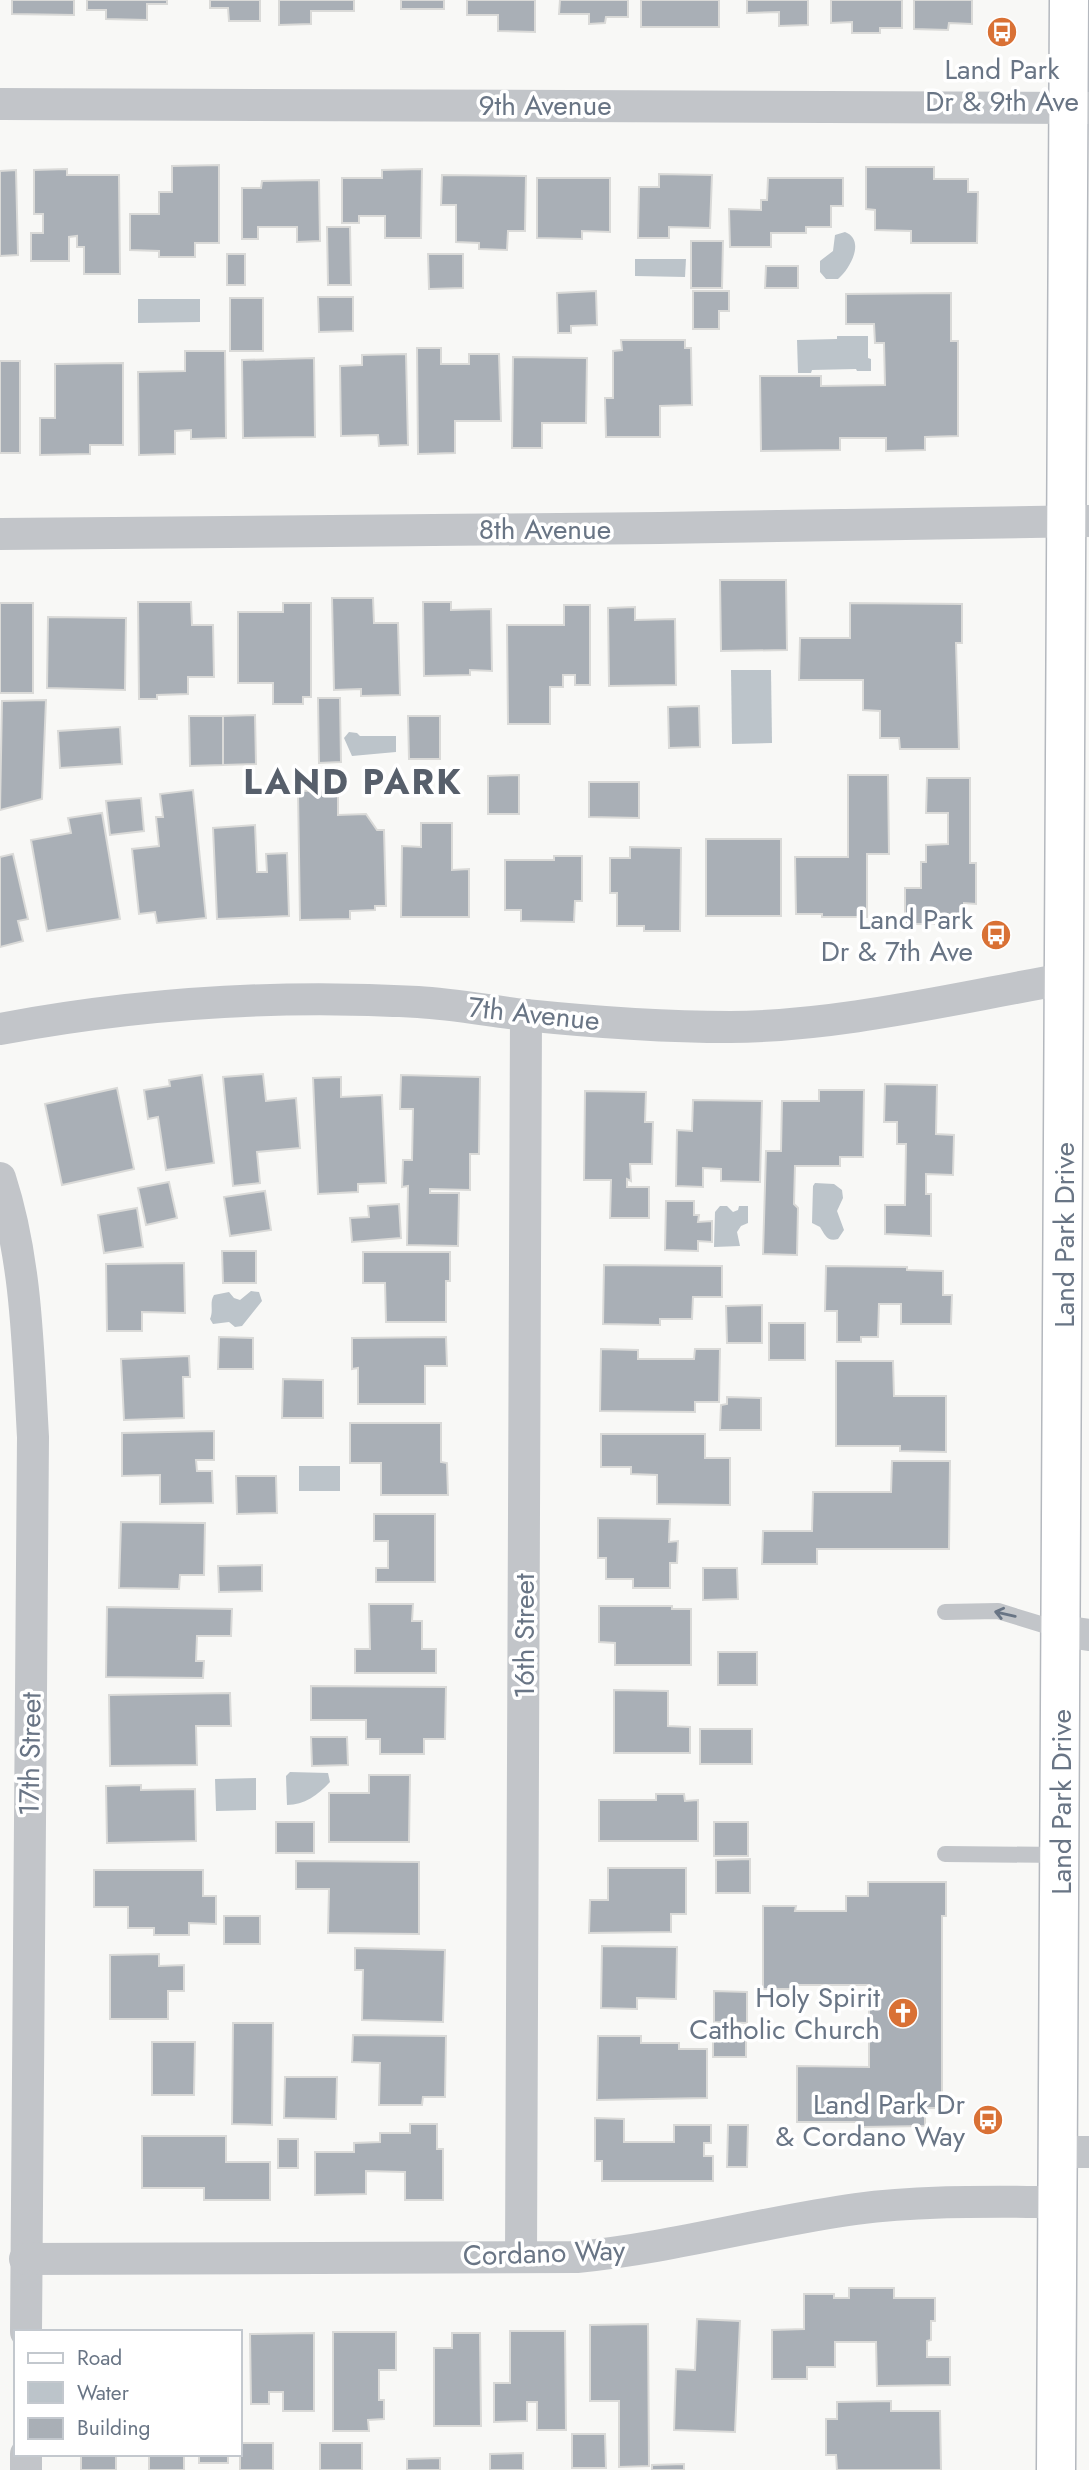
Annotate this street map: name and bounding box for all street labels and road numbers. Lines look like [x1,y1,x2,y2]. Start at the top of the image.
street label: 9th Avenue [478,85,612,126]
street label: 8th Avenue [479,509,611,550]
street label: 7th Avenue [466,987,602,1041]
street label: Land Park Drive [1044,1142,1085,1328]
street label: 16th Street [504,1573,545,1699]
street label: 17th Street [8,1691,52,1816]
street label: Land Park Drive [1041,1709,1082,1895]
street label: Cordano Way [462,2230,627,2276]

